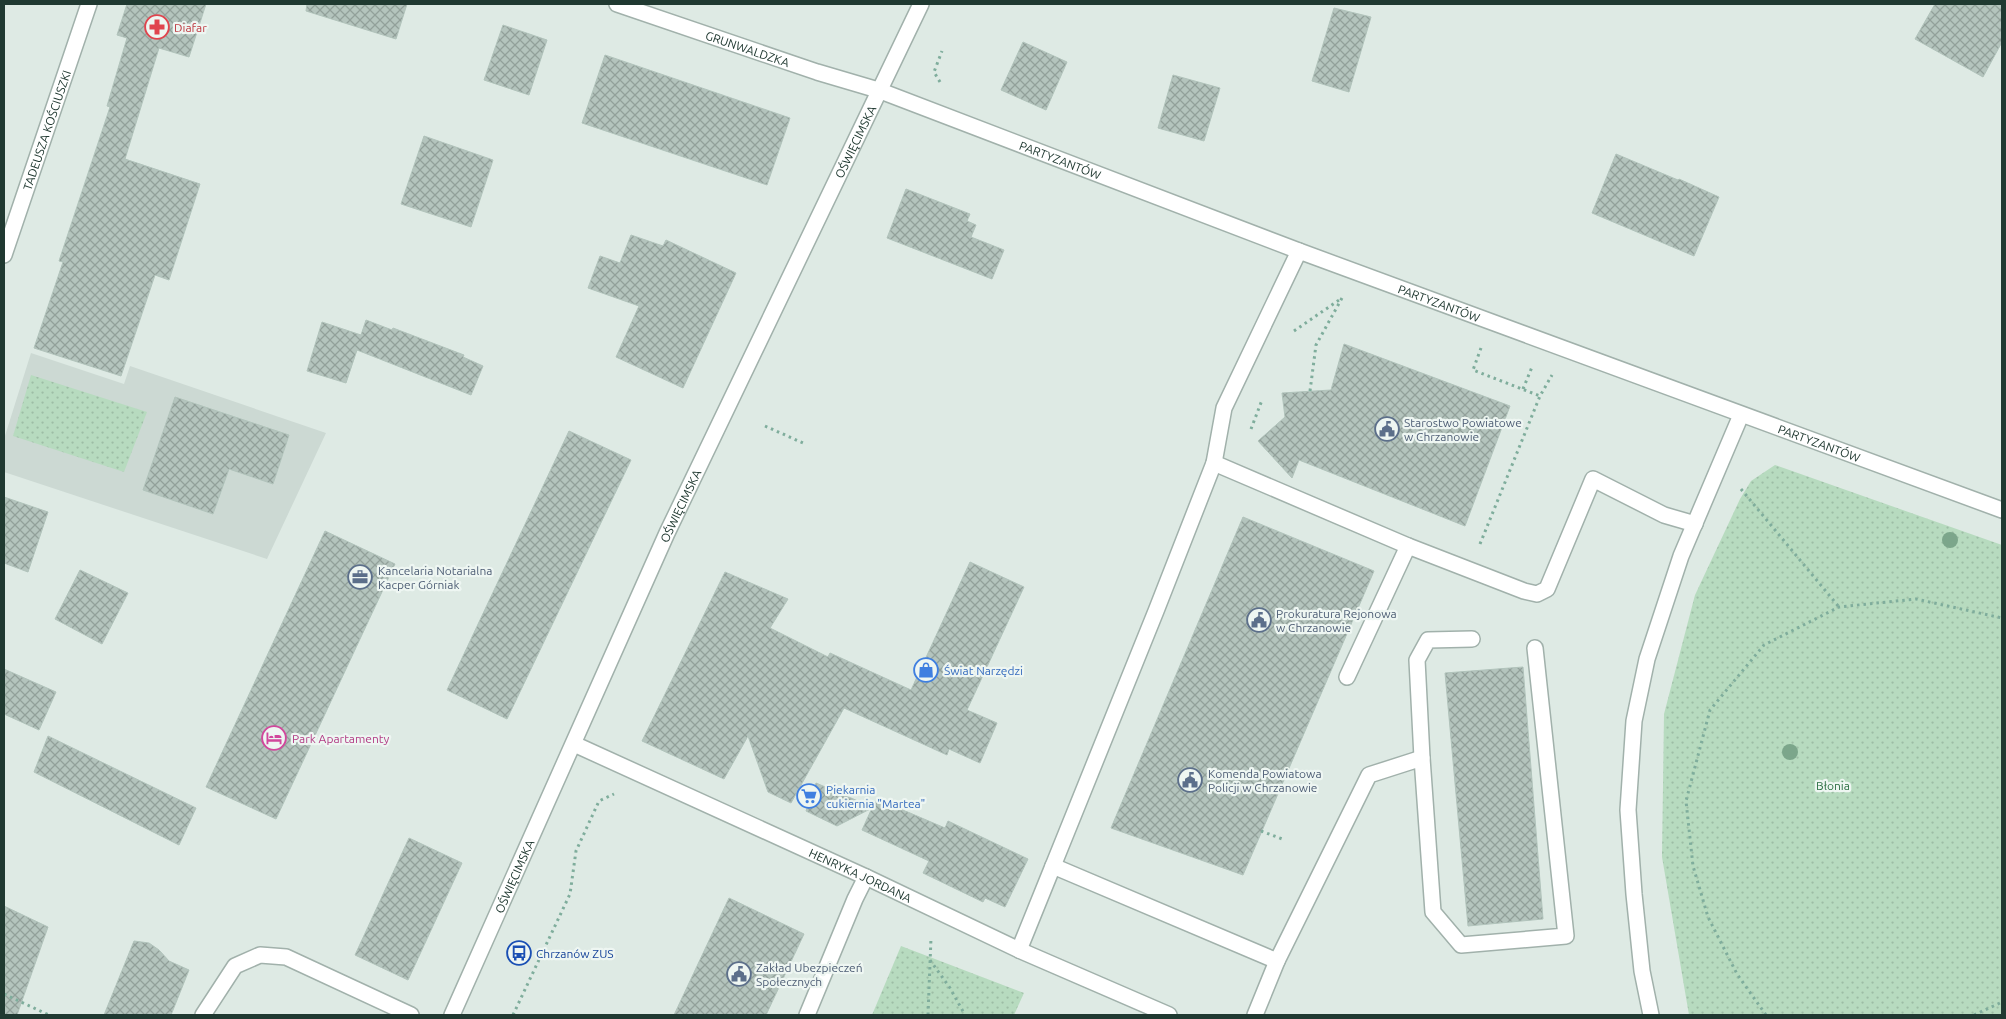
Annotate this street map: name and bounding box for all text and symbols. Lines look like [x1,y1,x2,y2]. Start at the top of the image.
pharmacy icon: Diafar [144,14,170,40]
place label: Diafar [174,21,207,34]
street label: GRUNWALDZKA [704,28,792,69]
street label: TADEUSZA KOŚCIUSZKI [20,68,73,192]
street label: OŚWIĘCIMSKA [832,103,878,180]
street label: PARTYZANTÓW [1018,138,1103,181]
street label: PARTYZANTÓW [1396,282,1482,324]
public building icon: Starostwo Powiatowe w Chrzanowie [1374,416,1400,442]
place label: Starostwo Powiatowe w Chrzanowie [1404,416,1522,443]
street label: PARTYZANTÓW [1776,422,1862,464]
street label: OŚWIĘCIMSKA [657,467,703,544]
office icon: Kancelaria Notarialna Kacper Górniak [347,564,373,590]
place label: Kancelaria Notarialna Kacper Górniak [378,564,492,591]
public building icon: Prokuratura Rejonowa w Chrzanowie [1246,607,1272,633]
place label: Prokuratura Rejonowa w Chrzanowie [1276,607,1397,634]
shop icon: Świat Narzędzi [913,657,939,683]
place label: Świat Narzędzi [944,664,1023,677]
hotel icon: Park Apartamenty [261,725,287,751]
place label: Park Apartamenty [292,732,390,745]
public building icon: Komenda Powiatowa Policji w Chrzanowie [1177,767,1203,793]
place label: Komenda Powiatowa Policji w Chrzanowie [1208,767,1322,794]
park label: Błonia [1816,779,1850,792]
supermarket icon: Piekarnia cukiernia "Martea" [796,783,822,809]
place label: Piekarnia cukiernia "Martea" [826,783,925,810]
street label: OŚWIĘCIMSKA [492,837,536,915]
street label: HENRYKA JORDANA [807,846,914,904]
bus stop icon: Chrzanów ZUS [506,940,532,966]
place label: Chrzanów ZUS [536,947,614,960]
public building icon: Zakład Ubezpieczeń Społecznych [726,961,752,987]
place label: Zakład Ubezpieczeń Społecznych [756,961,863,988]

